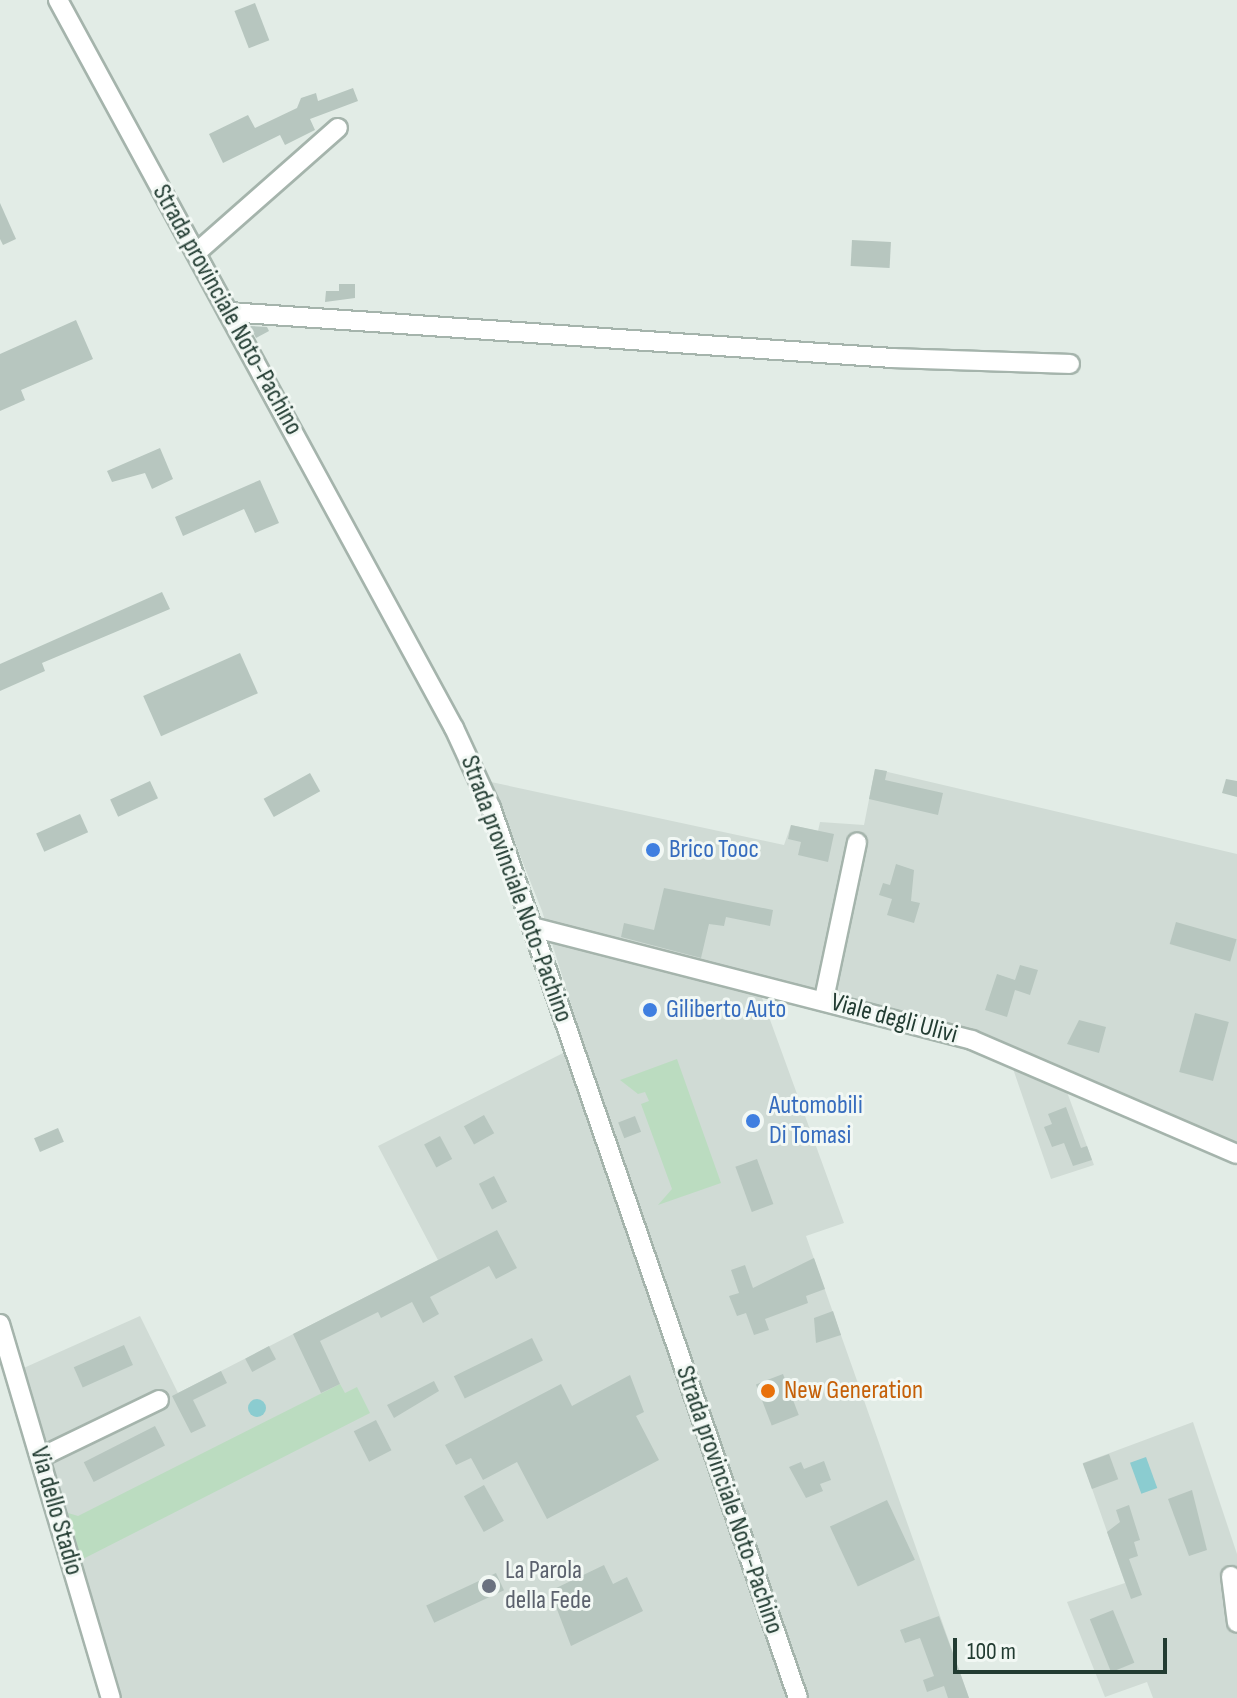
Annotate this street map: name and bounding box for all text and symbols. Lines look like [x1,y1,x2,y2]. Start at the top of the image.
street label: Strada provinciale Noto-Pachino [145,179,309,441]
street label: Strada provinciale Noto-Pachino [453,752,579,1026]
place label: Brico Tooc [669,834,759,866]
marker: Brico Tooc [644,841,662,859]
street label: Viale degli Ulivi [827,987,961,1051]
place label: Giliberto Auto [666,994,786,1026]
marker: Giliberto Auto [641,1001,659,1019]
place label: Automobili Di Tomasi [769,1090,863,1152]
marker: Automobili Di Tomasi [744,1112,762,1130]
street label: Strada provinciale Noto-Pachino [668,1362,790,1638]
place label: New Generation [784,1375,923,1407]
marker: New Generation [759,1382,777,1400]
street label: Via dello Stadio [23,1443,89,1579]
place label: La Parola della Fede [505,1555,591,1616]
marker: La Parola della Fede [480,1577,498,1595]
scale bar [957,1622,1171,1672]
text: 100 m [967,1637,1016,1666]

